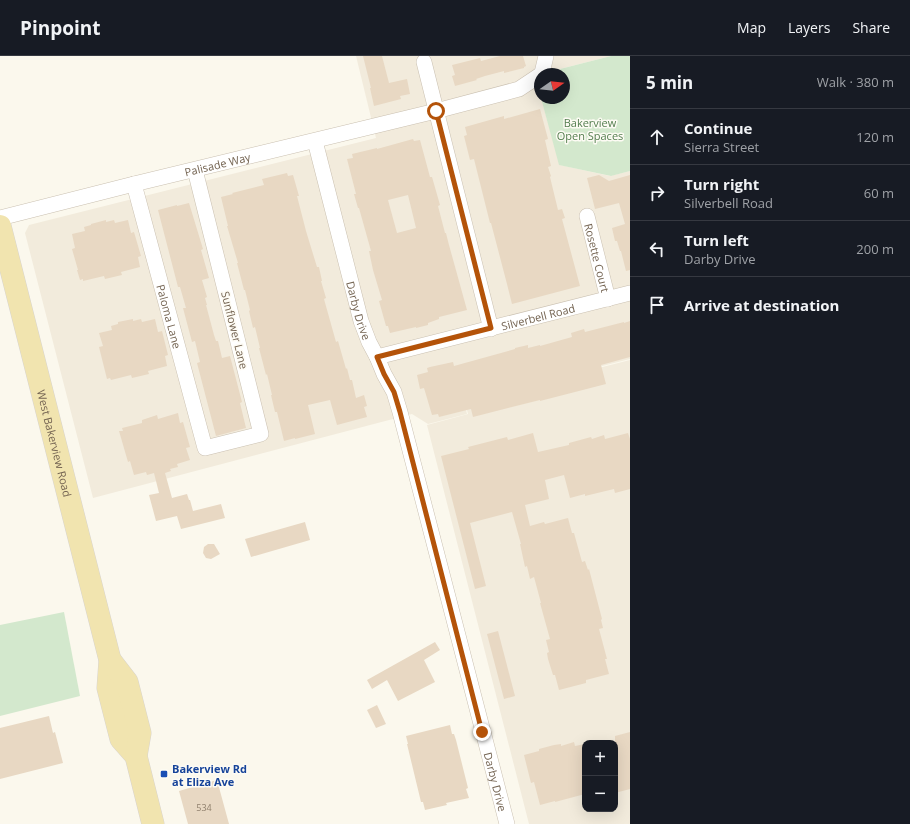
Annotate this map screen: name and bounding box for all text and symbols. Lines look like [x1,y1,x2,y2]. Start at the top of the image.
text: Pinpoint [20,15,101,41]
text: Map [737,18,766,37]
text: Layers [788,18,830,37]
text: Share [852,18,890,37]
north arrow [534,68,570,104]
text: 5 min [646,71,693,94]
text: Walk · 380 m [817,73,894,91]
route start [427,102,445,120]
park label: Bakerview Open Spaces [557,115,623,143]
text: Continue [684,118,752,138]
icon: ahead [646,126,668,148]
text: 120 m [856,128,894,146]
text: Sierra Street [684,138,759,156]
street label: Palisade Way [183,149,252,179]
text: Turn right [684,174,759,194]
icon: right [646,182,668,204]
text: 60 m [864,184,894,202]
text: Silverbell Road [684,194,773,212]
street label: Rosette Court [582,222,613,294]
text: Turn left [684,230,749,250]
icon: left [646,238,668,260]
text: 200 m [856,240,894,258]
text: Darby Drive [684,250,756,268]
street label: Darby Drive [344,279,375,342]
street label: Paloma Lane [154,282,185,350]
street label: Sunflower Lane [218,290,252,370]
icon: arrive [646,294,668,316]
text: Arrive at destination [684,295,839,315]
street label: Silverbell Road [500,300,576,333]
street label: West Bakerview Road [34,388,76,498]
route end [473,723,491,741]
map controls [582,740,618,812]
button: + [582,740,618,776]
street label: Darby Drive [481,750,511,813]
place label: Bakerview Rd at Eliza Ave [172,761,247,789]
marker: Bakerview Rd at Eliza Ave [159,769,169,779]
button: − [582,776,618,812]
house number: 534 [196,801,212,814]

